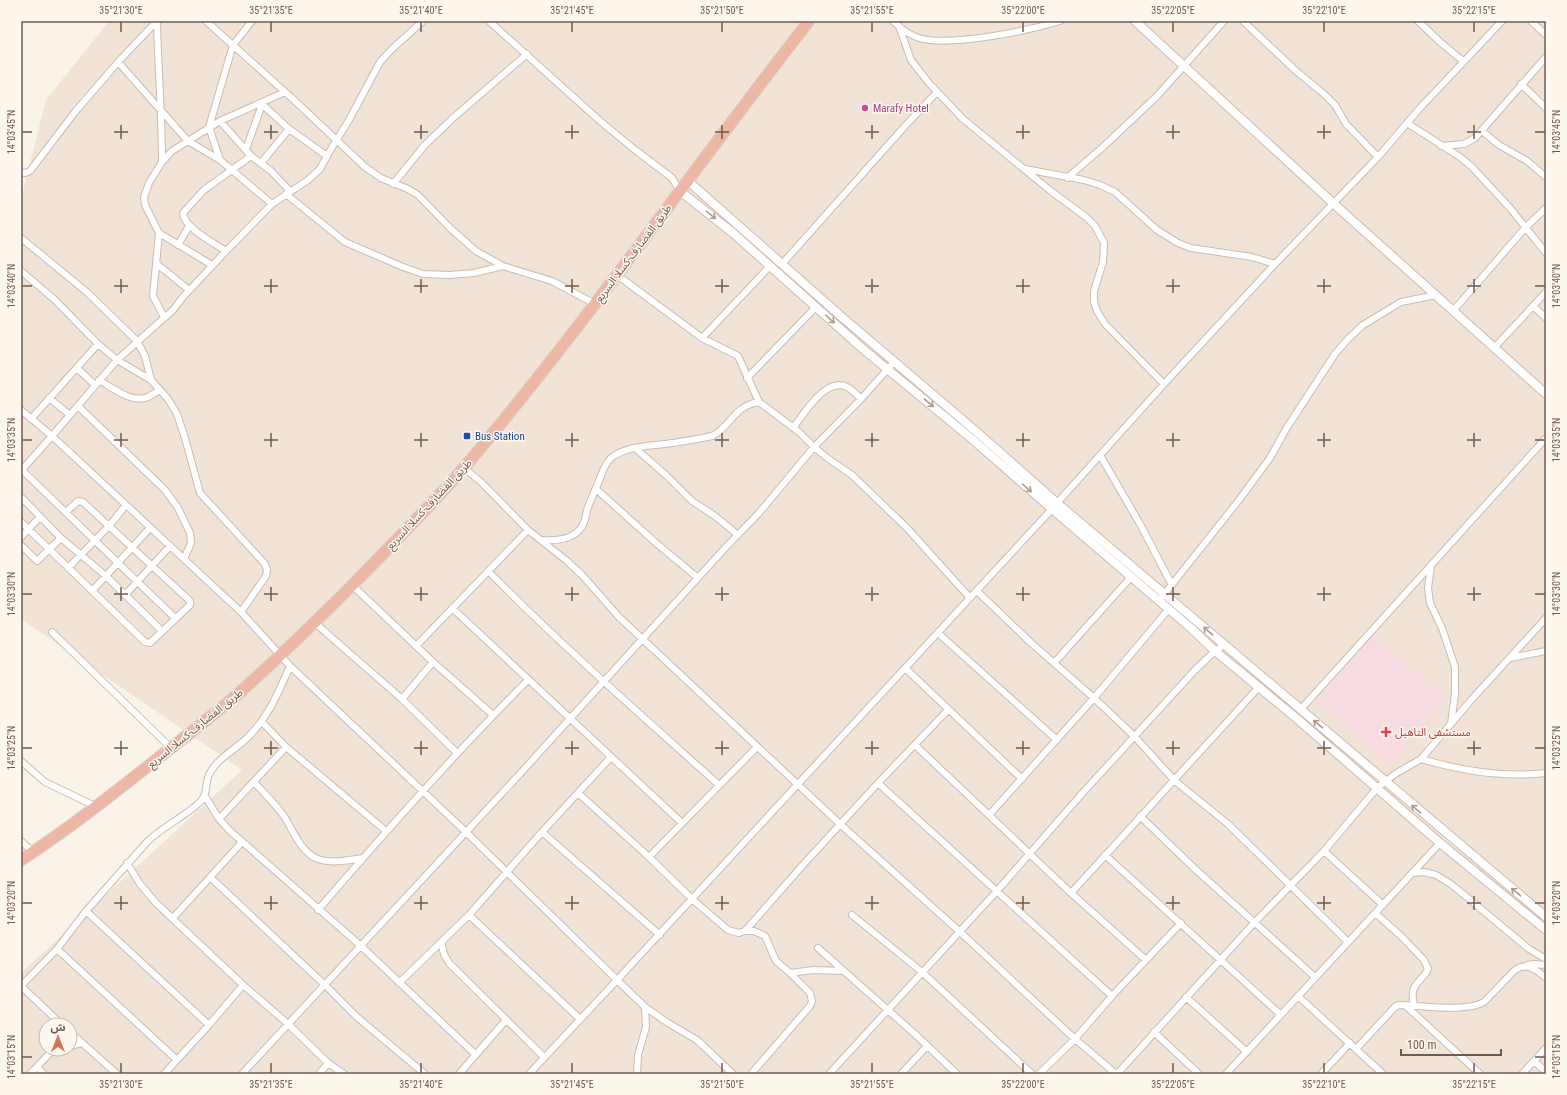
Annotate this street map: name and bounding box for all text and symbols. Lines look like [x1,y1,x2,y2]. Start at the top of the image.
text: 35°21'30"E [99,5,143,16]
text: 35°21'35"E [249,5,293,16]
text: 35°21'40"E [399,5,443,16]
text: 35°21'45"E [550,5,594,16]
text: 35°21'50"E [700,5,744,16]
text: 35°21'55"E [850,5,894,16]
text: 35°22'00"E [1001,5,1045,16]
text: 35°22'05"E [1151,5,1195,16]
text: 35°22'10"E [1302,5,1346,16]
text: 35°22'15"E [1452,5,1496,16]
place label: Marafy Hotel [873,102,929,115]
marker: Marafy Hotel [860,103,870,113]
text: 14°03'45"N [6,110,17,154]
text: 14°03'45"N [1551,110,1562,154]
street label: طريق القضارف-كسلا السريع [592,202,675,305]
one-way arrow [705,211,716,220]
text: 14°03'40"N [6,264,17,308]
text: 14°03'40"N [1551,264,1562,308]
one-way arrow [825,315,835,324]
one-way arrow [923,399,934,408]
text: 14°03'35"N [6,418,17,462]
text: 14°03'35"N [1551,418,1562,462]
place label: Bus Station [475,430,525,443]
marker: Bus Station [462,431,472,441]
street label: طريق القضارف-كسلا السريع [384,456,475,553]
one-way arrow [1022,484,1033,493]
text: 14°03'30"N [6,572,17,616]
text: 14°03'30"N [1551,572,1562,616]
one-way arrow [1203,626,1213,635]
street label: طريق القضارف-كسلا السريع [145,686,246,772]
one-way arrow [1313,719,1323,728]
text: 14°03'25"N [6,726,17,770]
marker: مستشفى التاهيل [1380,726,1392,738]
place label: مستشفى التاهيل [1395,726,1471,739]
text: 14°03'25"N [1551,726,1562,770]
one-way arrow [1411,804,1422,813]
text: 14°03'20"N [6,881,17,925]
text: 14°03'20"N [1551,881,1562,925]
one-way arrow [1511,888,1521,897]
north arrow [38,1017,78,1057]
text: ش [50,1021,66,1034]
scale bar [1401,1031,1501,1057]
text: 14°03'15"N [6,1035,17,1079]
text: 14°03'15"N [1551,1035,1562,1079]
text: 100 m [1407,1038,1437,1052]
text: 35°21'30"E [99,1079,143,1090]
text: 35°21'35"E [249,1079,293,1090]
text: 35°21'40"E [399,1079,443,1090]
text: 35°21'45"E [550,1079,594,1090]
text: 35°21'50"E [700,1079,744,1090]
text: 35°21'55"E [850,1079,894,1090]
text: 35°22'00"E [1001,1079,1045,1090]
text: 35°22'05"E [1151,1079,1195,1090]
text: 35°22'10"E [1302,1079,1346,1090]
text: 35°22'15"E [1452,1079,1496,1090]

